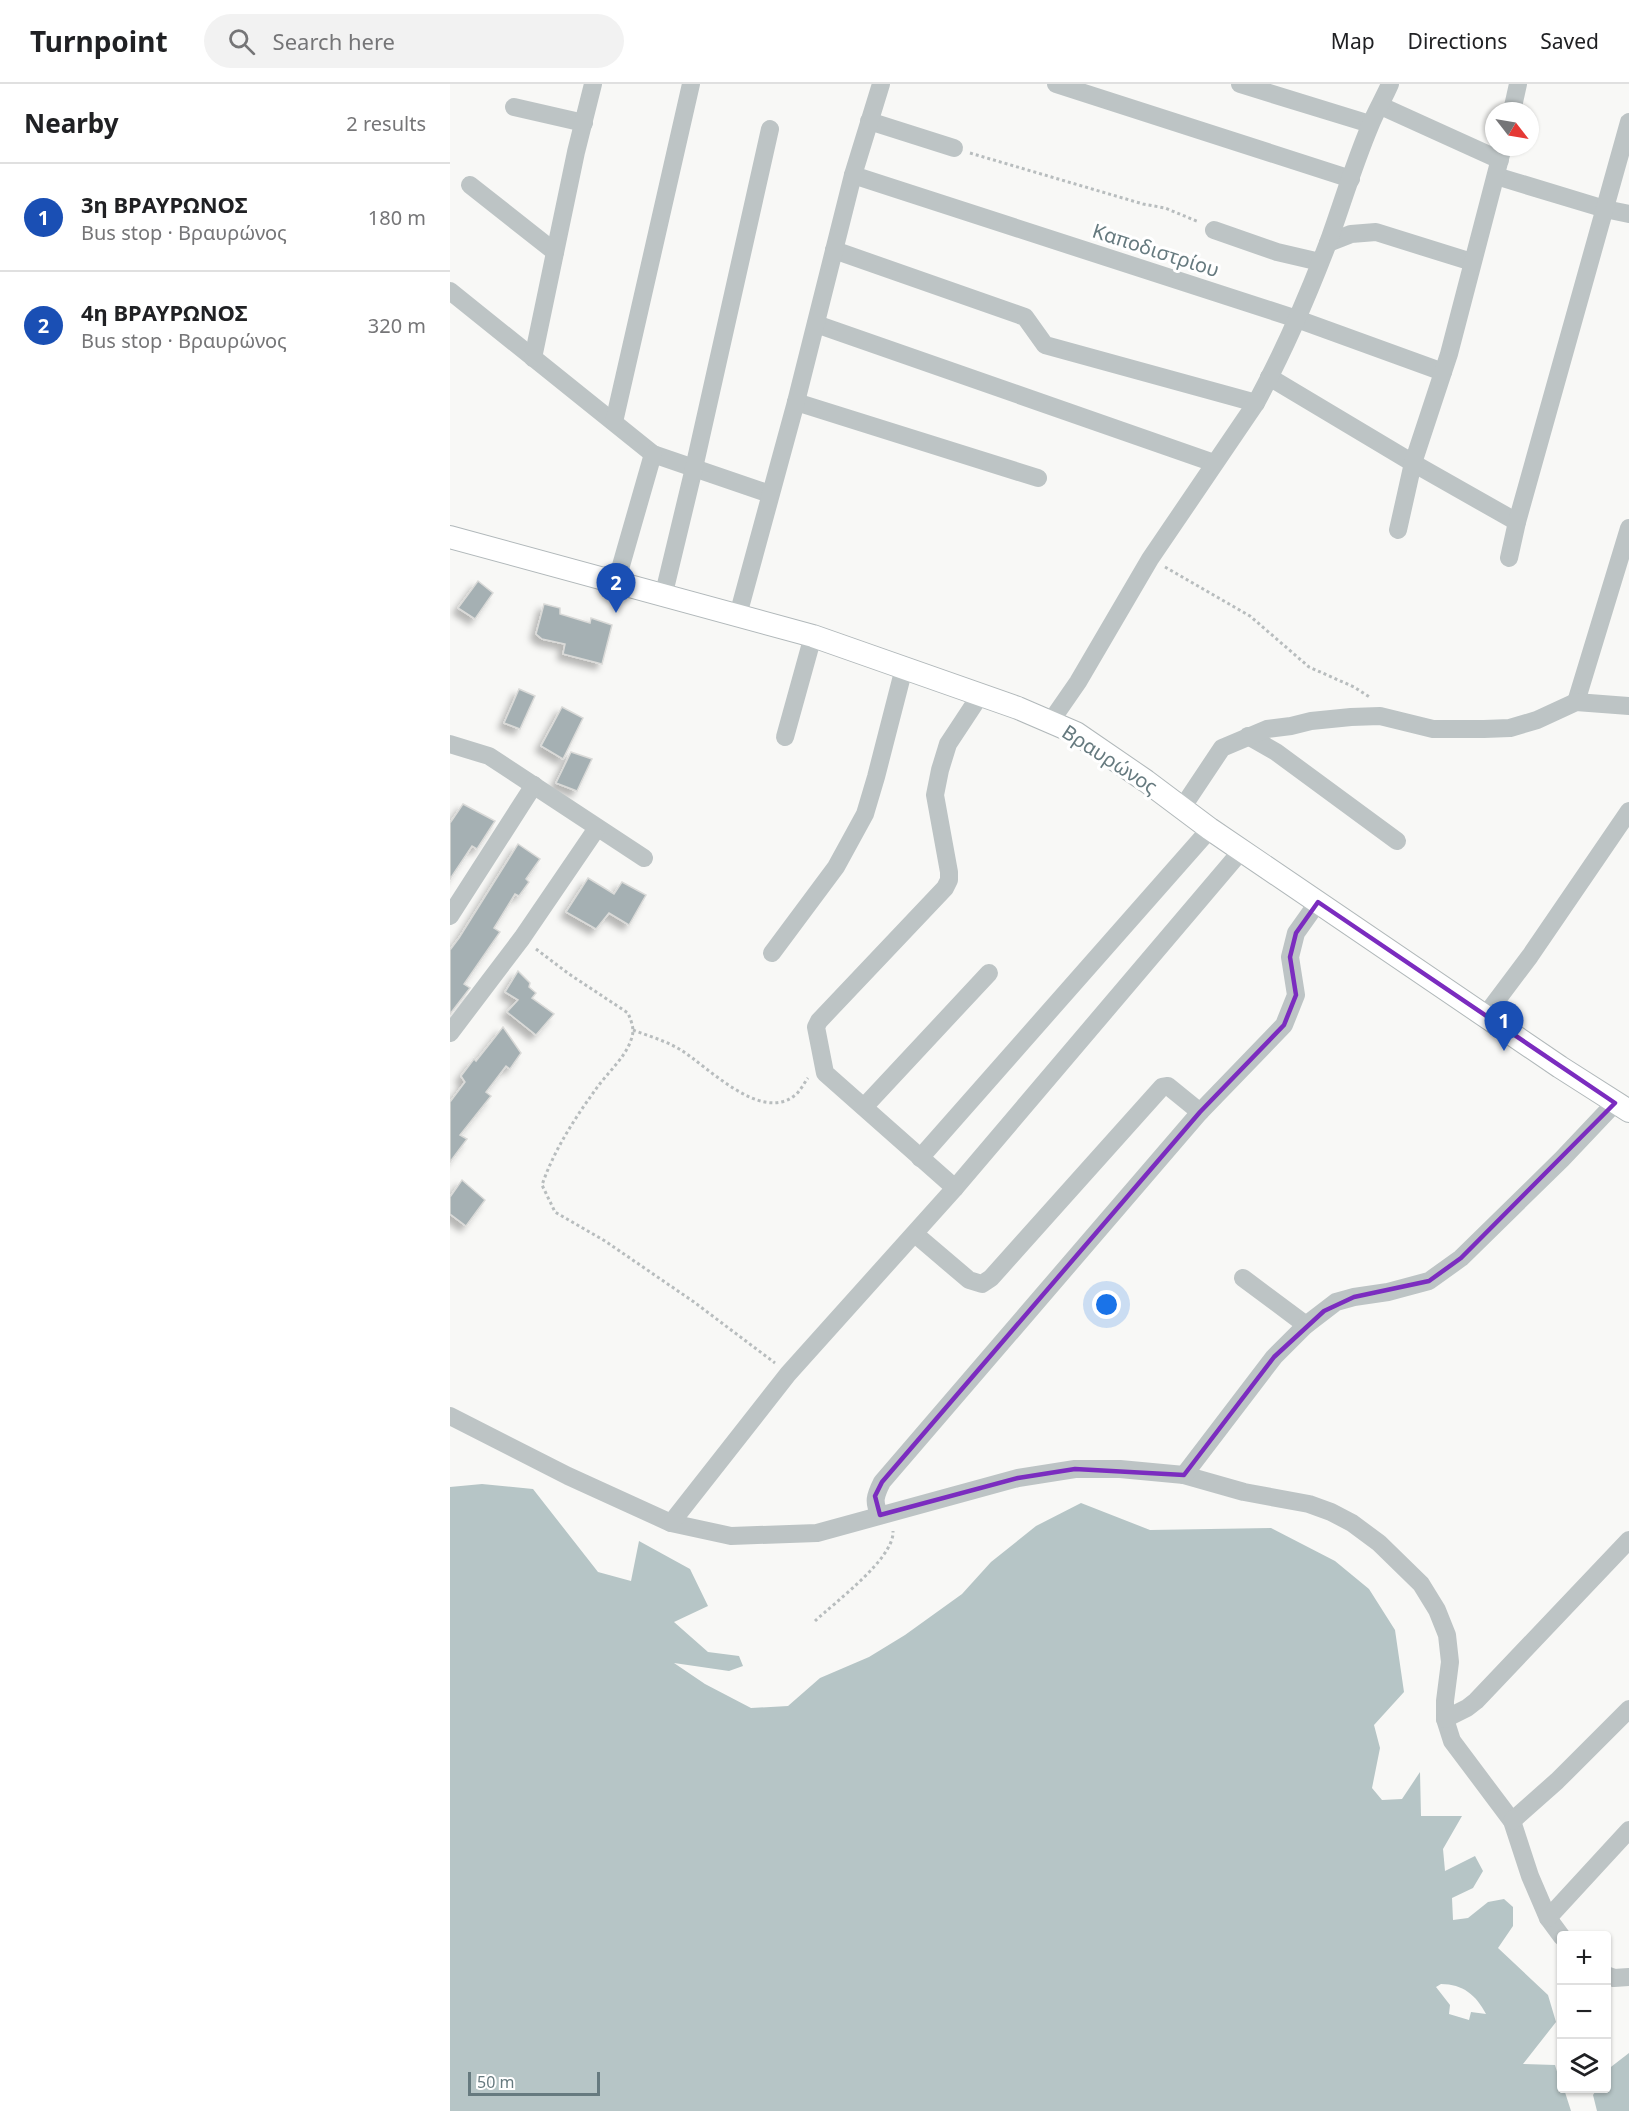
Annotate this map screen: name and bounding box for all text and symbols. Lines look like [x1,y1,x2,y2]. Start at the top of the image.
search box [204,14,624,68]
text: Turnpoint [30,22,168,60]
icon: search [225,25,258,58]
text: Search here [273,26,395,56]
text: Map [1331,27,1375,55]
text: Directions [1408,27,1507,55]
text: Saved [1540,27,1599,55]
north arrow [1485,102,1539,156]
text: Nearby [24,105,119,141]
text: 2 results [346,110,426,137]
text: 3η ΒΡΑΥΡΩΝΟΣ [81,189,247,219]
text: 1 [38,204,49,231]
text: 180 m [368,204,426,231]
street label: Καποδιστρίου [1089,217,1223,283]
text: Bus stop · Βραυρώνος [81,219,287,246]
text: 4η ΒΡΑΥΡΩΝΟΣ [81,297,247,327]
text: 2 [38,312,49,339]
text: 320 m [368,312,426,339]
text: Bus stop · Βραυρώνος [81,327,287,354]
pin: 2 [596,564,636,613]
street label: Βραυρώνος [1057,718,1163,800]
pin: 1 [1484,1002,1524,1051]
your location [1092,1290,1121,1319]
map controls [1557,1931,1611,2093]
button: + [1557,1931,1611,1985]
button: − [1557,1985,1611,2039]
button: layers [1557,2039,1611,2093]
scale bar [468,2069,600,2096]
text: 50 m [477,2071,514,2093]

